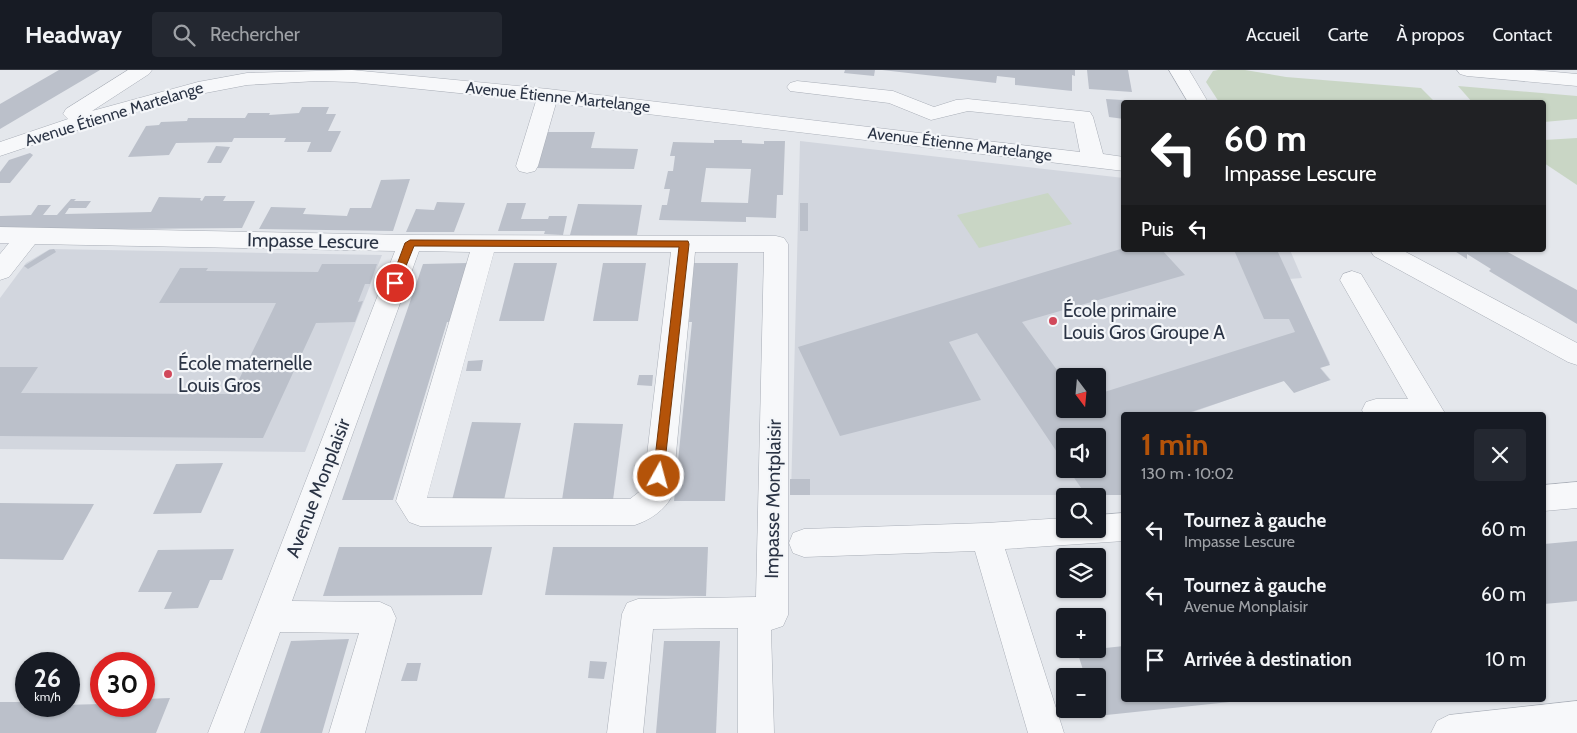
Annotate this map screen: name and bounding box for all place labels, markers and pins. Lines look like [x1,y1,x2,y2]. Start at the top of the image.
pin [374,262,416,304]
place label: École primaire Louis Gros Groupe A [1063,298,1225,344]
marker: École primaire Louis Gros Groupe A [1047,315,1059,327]
place label: École maternelle Louis Gros [178,351,312,397]
marker: École maternelle Louis Gros [162,368,174,380]

